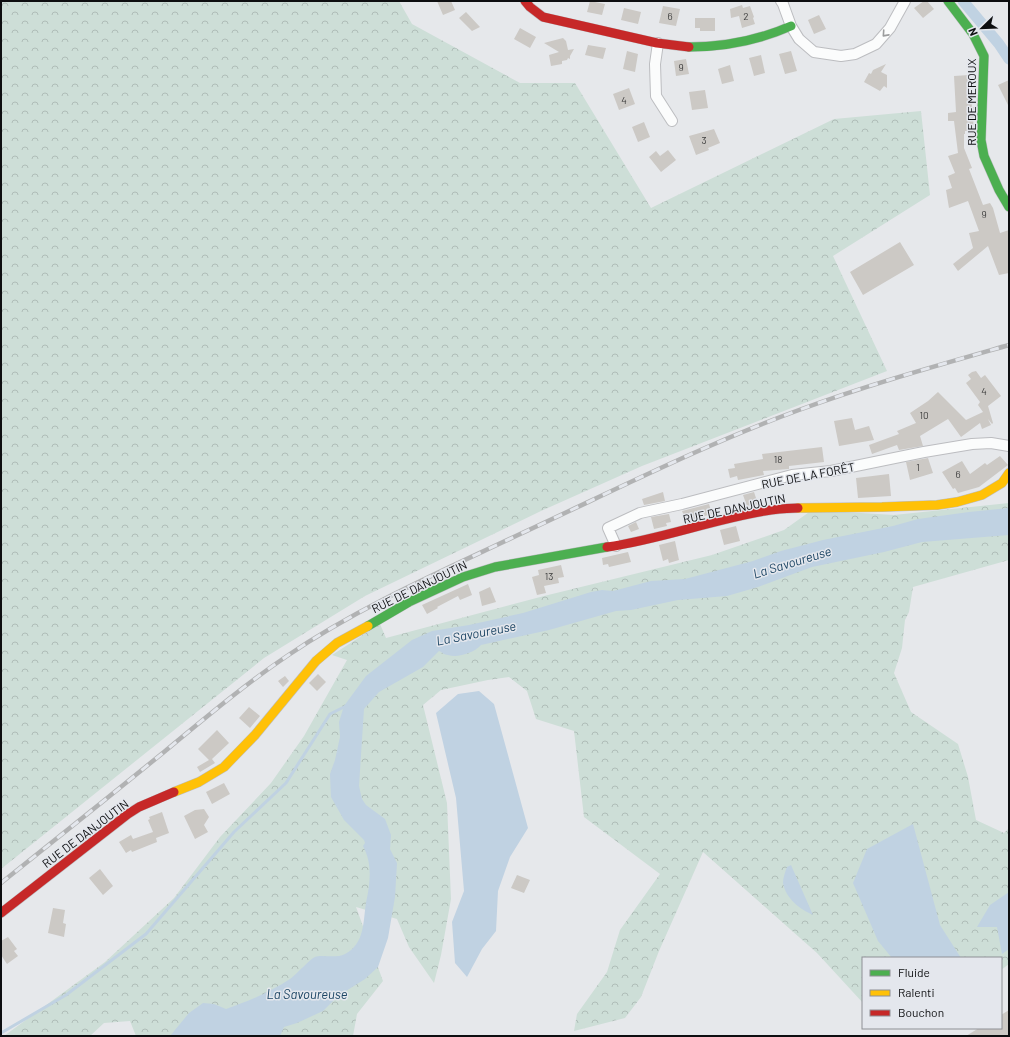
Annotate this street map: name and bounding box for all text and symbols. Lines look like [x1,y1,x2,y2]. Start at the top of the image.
north arrow [962,8,1002,48]
house number: 6 [667,10,673,22]
house number: 2 [743,10,749,22]
text: N [965,26,980,38]
one-way arrow [882,29,889,37]
street label: RUE DE MEROUX [964,58,978,146]
house number: 9 [678,61,684,73]
house number: 4 [621,94,627,106]
house number: 3 [701,134,707,146]
house number: 9 [981,208,987,220]
house number: 4 [981,385,987,397]
house number: 10 [919,409,929,421]
house number: 18 [774,453,782,465]
street label: RUE DE LA FORÊT [760,459,856,491]
house number: 1 [916,461,920,473]
house number: 6 [955,468,961,480]
street label: RUE DE DANJOUTIN [681,490,787,526]
water label: La Savoureuse [751,542,833,581]
street label: RUE DE DANJOUTIN [369,557,469,615]
house number: 13 [545,570,553,582]
water label: La Savoureuse [435,617,518,649]
street label: RUE DE DANJOUTIN [39,796,131,870]
legend [862,957,1002,1029]
text: Fluide [898,965,930,979]
text: Ralenti [898,985,935,999]
water label: La Savoureuse [266,986,348,1002]
text: Bouchon [898,1005,944,1019]

